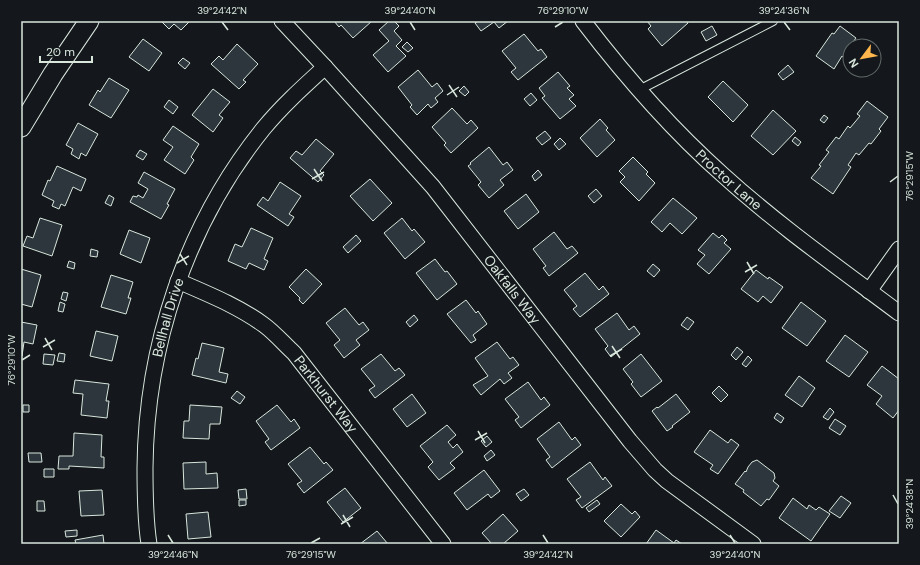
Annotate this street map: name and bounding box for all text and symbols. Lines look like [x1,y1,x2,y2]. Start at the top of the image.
text: 39°24'42"N [197,4,247,17]
text: 39°24'40"N [385,4,435,17]
text: 76°29'10"W [538,4,589,17]
text: 39°24'36"N [759,4,809,17]
scale bar [40,38,92,64]
north arrow [842,38,882,78]
text: 20 m [46,44,75,60]
text: N [845,56,862,70]
street label: Proctor Lane [692,146,766,214]
text: 76°29'15"W [903,151,916,201]
street label: Oakfalls Way [480,251,545,328]
street label: Bellhall Drive [148,275,188,359]
text: 76°29'10"W [5,334,18,385]
street label: Parkhurst Way [290,352,362,436]
text: 39°24'38"N [903,479,916,529]
text: 39°24'46"N [148,548,198,561]
text: 76°29'15"W [286,548,336,561]
text: 39°24'42"N [523,548,573,561]
text: 39°24'40"N [710,548,760,561]

